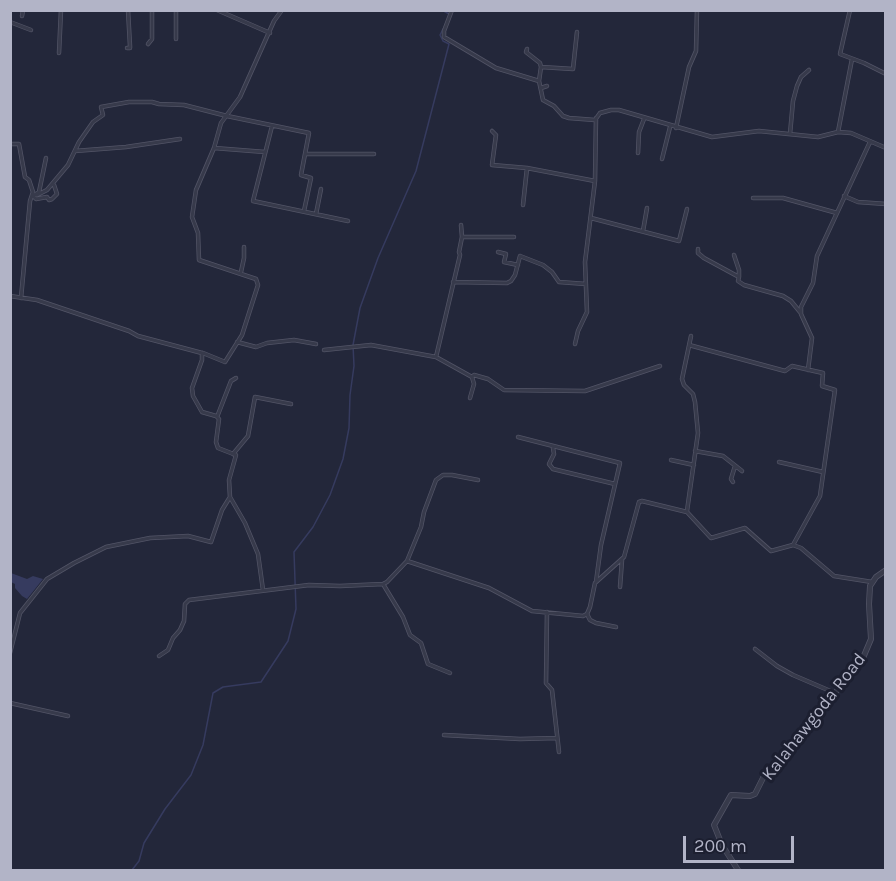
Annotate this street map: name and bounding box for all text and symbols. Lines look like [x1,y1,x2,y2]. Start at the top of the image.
street label: Kalahawgoda Road [758,649,870,785]
scale bar [686,824,797,862]
text: 200 m [694,835,747,857]

